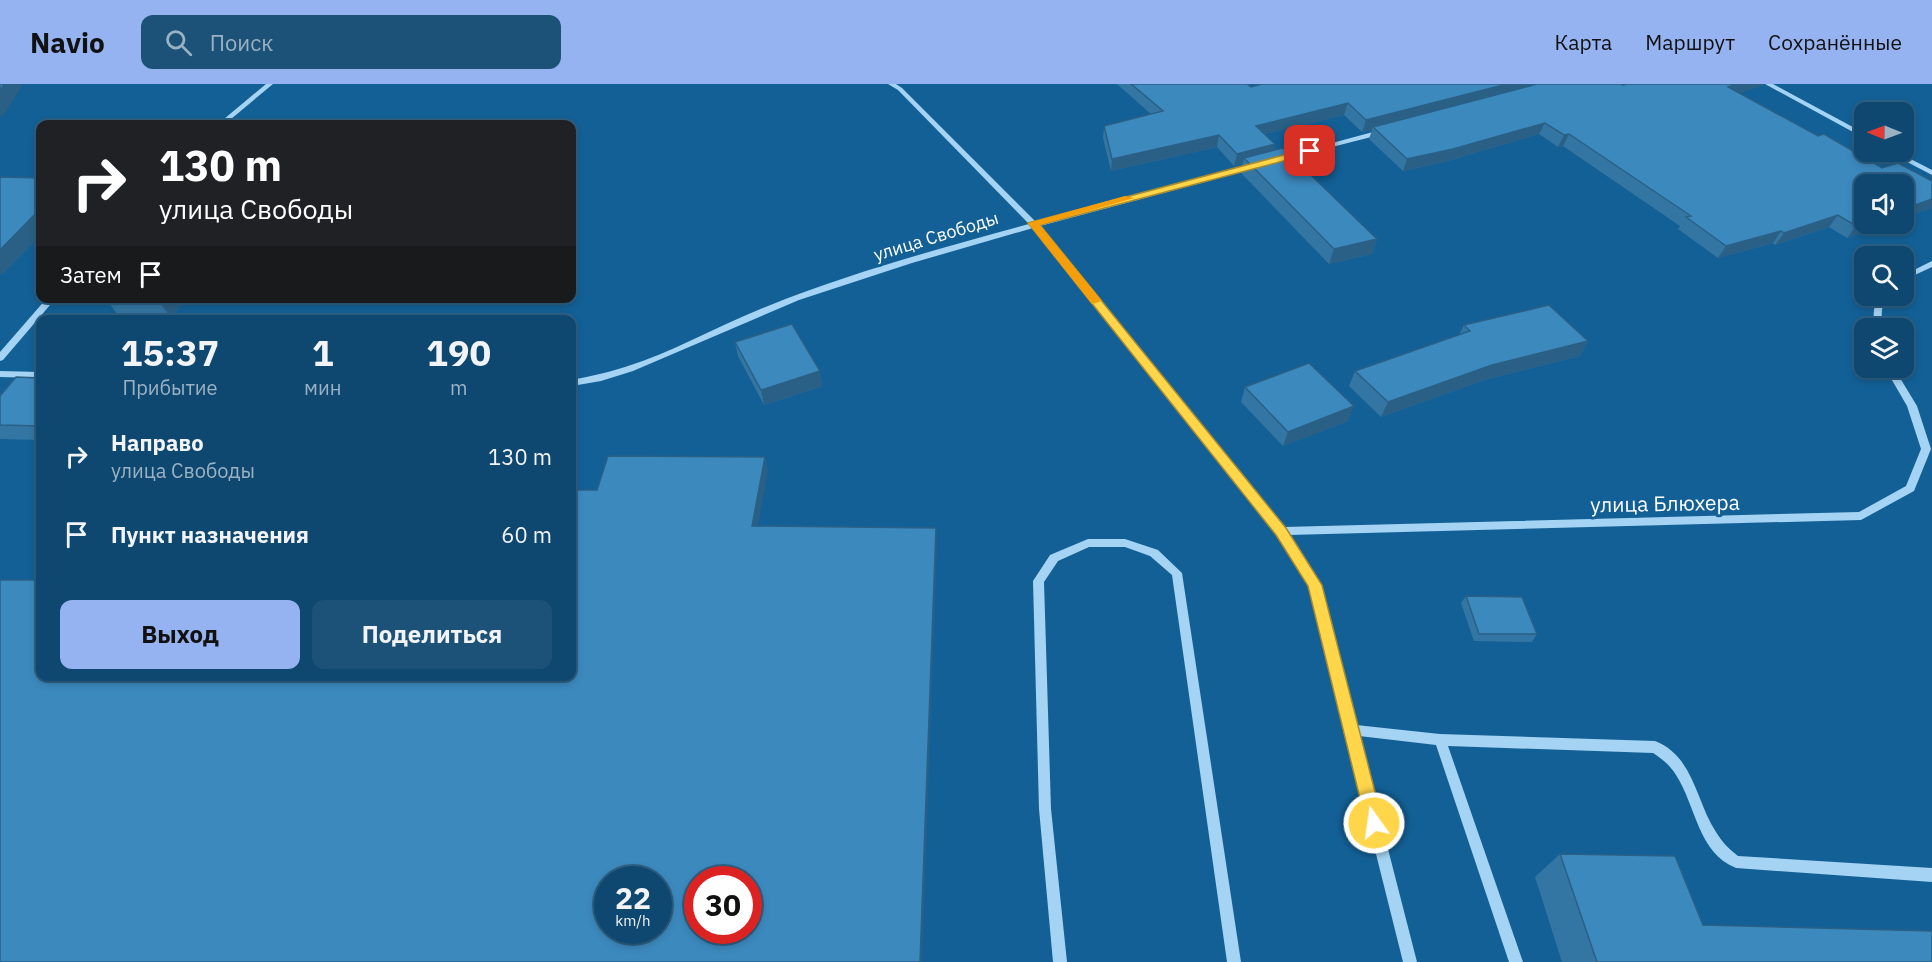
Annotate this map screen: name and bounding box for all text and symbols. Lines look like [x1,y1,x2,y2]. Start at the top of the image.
search box [141,15,561,69]
text: Navio [30,24,105,61]
icon: search [162,26,195,59]
text: Поиск [210,28,273,57]
text: Карта [1554,28,1612,56]
text: Маршрут [1645,28,1735,56]
text: Сохранённые [1768,28,1902,56]
north arrow [1854,102,1914,162]
map controls [1854,102,1914,378]
pin [1284,125,1335,176]
icon: arrive [1293,134,1326,167]
text: 130 m [159,138,282,193]
icon: right [60,144,138,222]
button: sound [1854,174,1914,234]
text: улица Свободы [159,191,353,226]
street label: улица Свободы [871,206,1001,266]
button: search [1854,246,1914,306]
icon: arrive [134,258,167,291]
text: Затем [60,260,122,289]
button: layers [1854,318,1914,378]
text: 15:37 [121,329,219,376]
text: 1 [312,329,334,376]
text: 190 [426,329,491,376]
text: Прибытие [122,374,218,401]
text: мин [304,374,341,401]
text: m [450,374,467,401]
text: Направо [111,428,204,457]
icon: right [60,440,93,473]
text: 130 m [488,442,552,471]
text: улица Свободы [111,457,255,484]
street label: улица Блюхера [1590,488,1740,518]
icon: arrive [60,518,93,551]
text: Пункт назначения [111,520,309,549]
text: 60 m [501,520,552,549]
button: Выход [60,600,300,669]
button: Поделиться [312,600,552,669]
position arrow [1342,791,1406,855]
speed limit sign: 30 [684,866,762,944]
text: 22 [615,878,651,917]
text: km/h [615,911,651,930]

